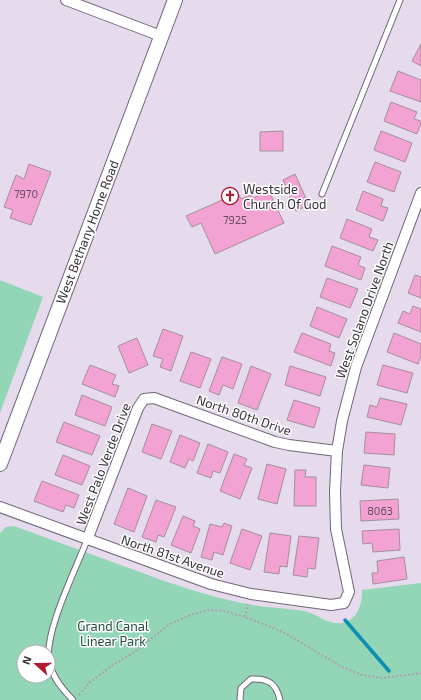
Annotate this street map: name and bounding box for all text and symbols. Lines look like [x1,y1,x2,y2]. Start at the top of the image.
street label: West Bethany Home Road [52,158,122,306]
place label: Westside Church Of God [243,181,327,212]
church icon: Westside Church Of God [220,186,240,206]
house number: 7970 [14,187,38,200]
house number: 7925 [223,213,247,226]
street label: West Solano Drive North [332,239,396,381]
street label: North 80th Drive [195,391,293,439]
street label: West Palo Verde Drive [72,401,134,527]
house number: 8063 [367,504,393,517]
street label: North 81st Avenue [119,531,227,581]
park label: Grand Canal Linear Park [77,618,149,649]
north arrow [16,644,56,684]
text: N [19,654,34,666]

